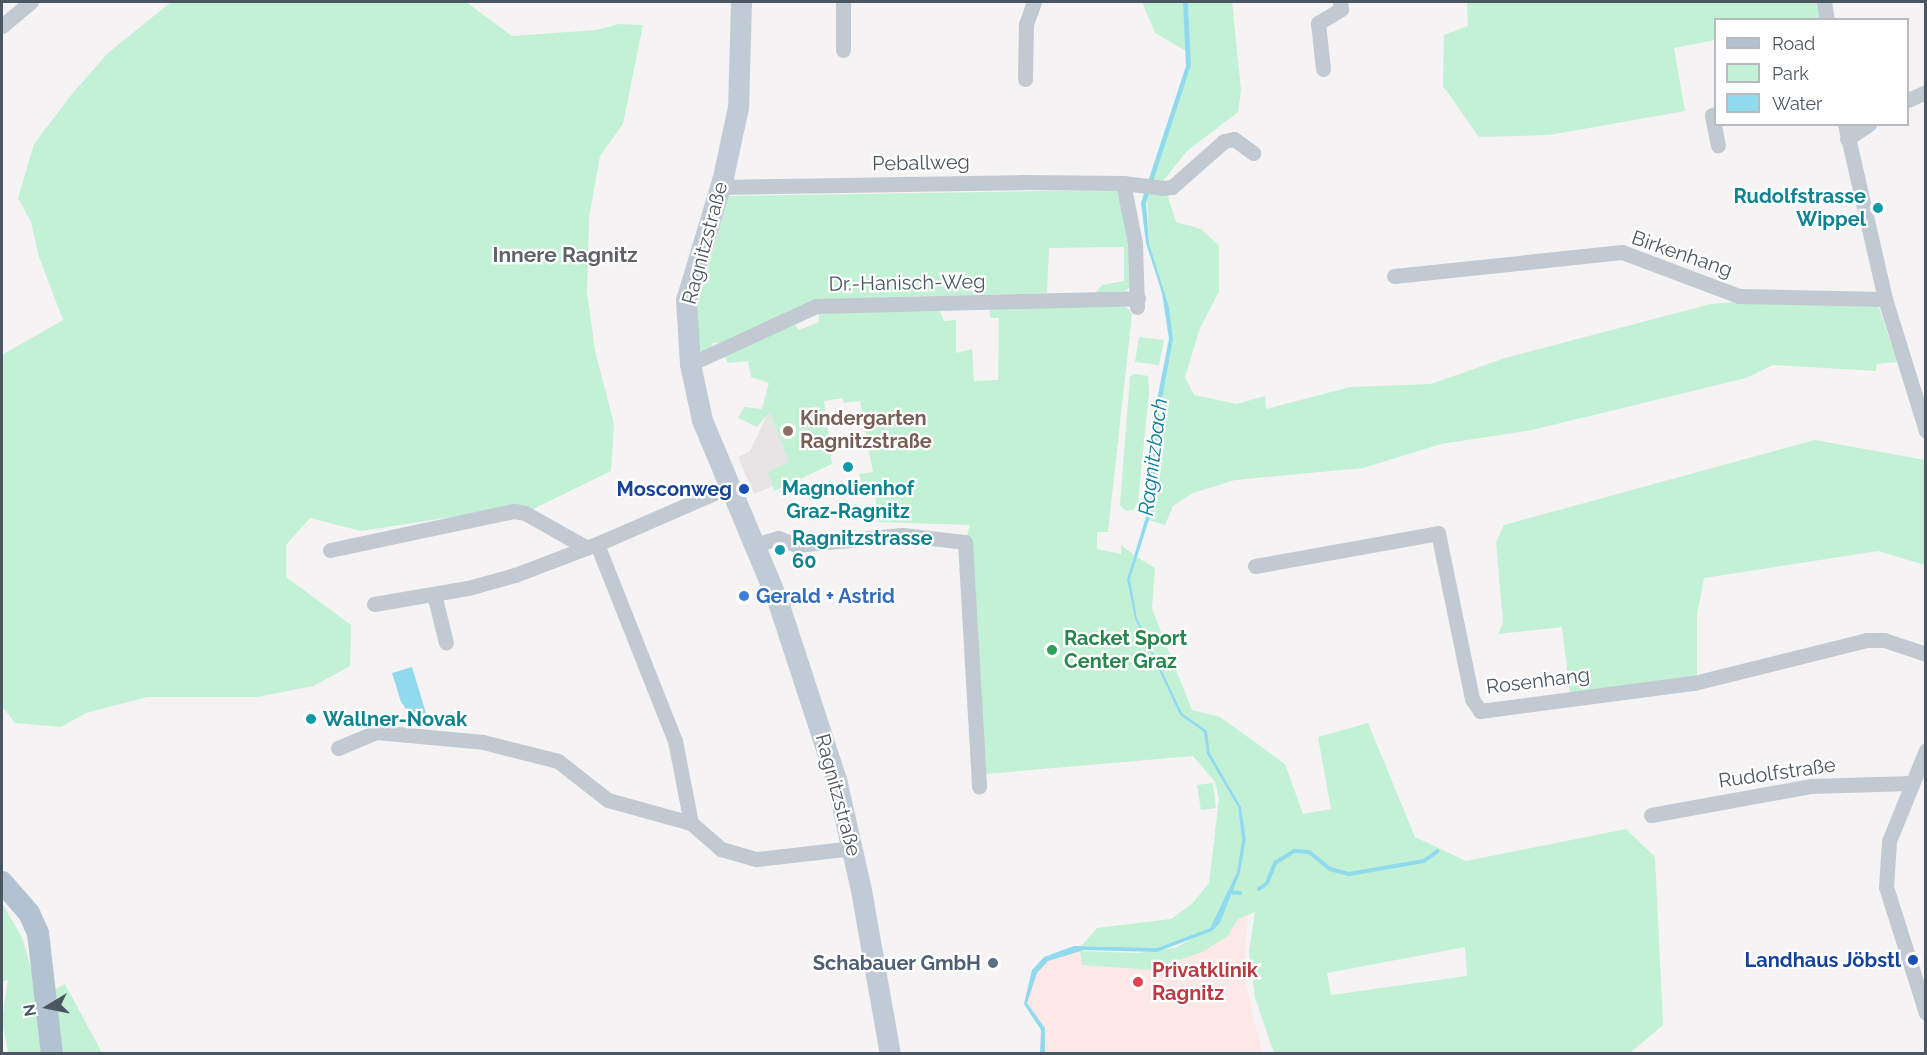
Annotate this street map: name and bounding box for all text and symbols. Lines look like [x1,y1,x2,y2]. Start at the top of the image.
legend [1714,18,1909,126]
text: Road [1772,33,1815,54]
text: Park [1772,63,1809,84]
text: Water [1772,93,1822,114]
street label: Peballweg [872,150,970,176]
street label: Ragnitzstraße [677,179,733,307]
place label: Rudolfstrasse Wippel [1733,184,1866,231]
marker: Rudolfstrasse Wippel [1871,201,1885,215]
street label: Birkenhang [1629,226,1735,282]
district label: Innere Ragnitz [492,242,638,268]
street label: Dr.-Hanisch-Weg [828,270,986,296]
water label: Ragnitzbach [1133,397,1173,517]
place label: Kindergarten Ragnitzstraße [800,407,932,454]
marker: Kindergarten Ragnitzstraße [781,424,795,438]
marker: Magnolienhof Graz-Ragnitz [841,460,855,474]
place label: Magnolienhof Graz-Ragnitz [782,476,914,523]
place label: Mosconweg [617,477,732,501]
marker: Mosconweg [737,482,751,496]
place label: Ragnitzstrasse 60 [792,526,932,573]
marker: Ragnitzstrasse 60 [773,543,787,557]
place label: Gerald + Astrid [756,584,895,608]
marker: Gerald + Astrid [737,589,751,603]
place label: Racket Sport Center Graz [1064,626,1187,673]
marker: Racket Sport Center Graz [1045,643,1059,657]
street label: Rosenhang [1485,663,1591,699]
place label: Wallner-Novak [323,707,467,731]
marker: Wallner-Novak [304,712,318,726]
street label: Ragnitzstraße [810,731,866,859]
street label: Rudolfstraße [1717,753,1837,793]
place label: Landhaus Jöbstl [1744,948,1901,972]
place label: Schabauer GmbH [812,951,981,975]
marker: Landhaus Jöbstl [1906,953,1920,967]
marker: Schabauer GmbH [986,956,1000,970]
place label: Privatklinik Ragnitz [1152,958,1258,1005]
marker: Privatklinik Ragnitz [1129,973,1147,991]
north arrow [18,977,78,1037]
text: N [19,1003,40,1018]

